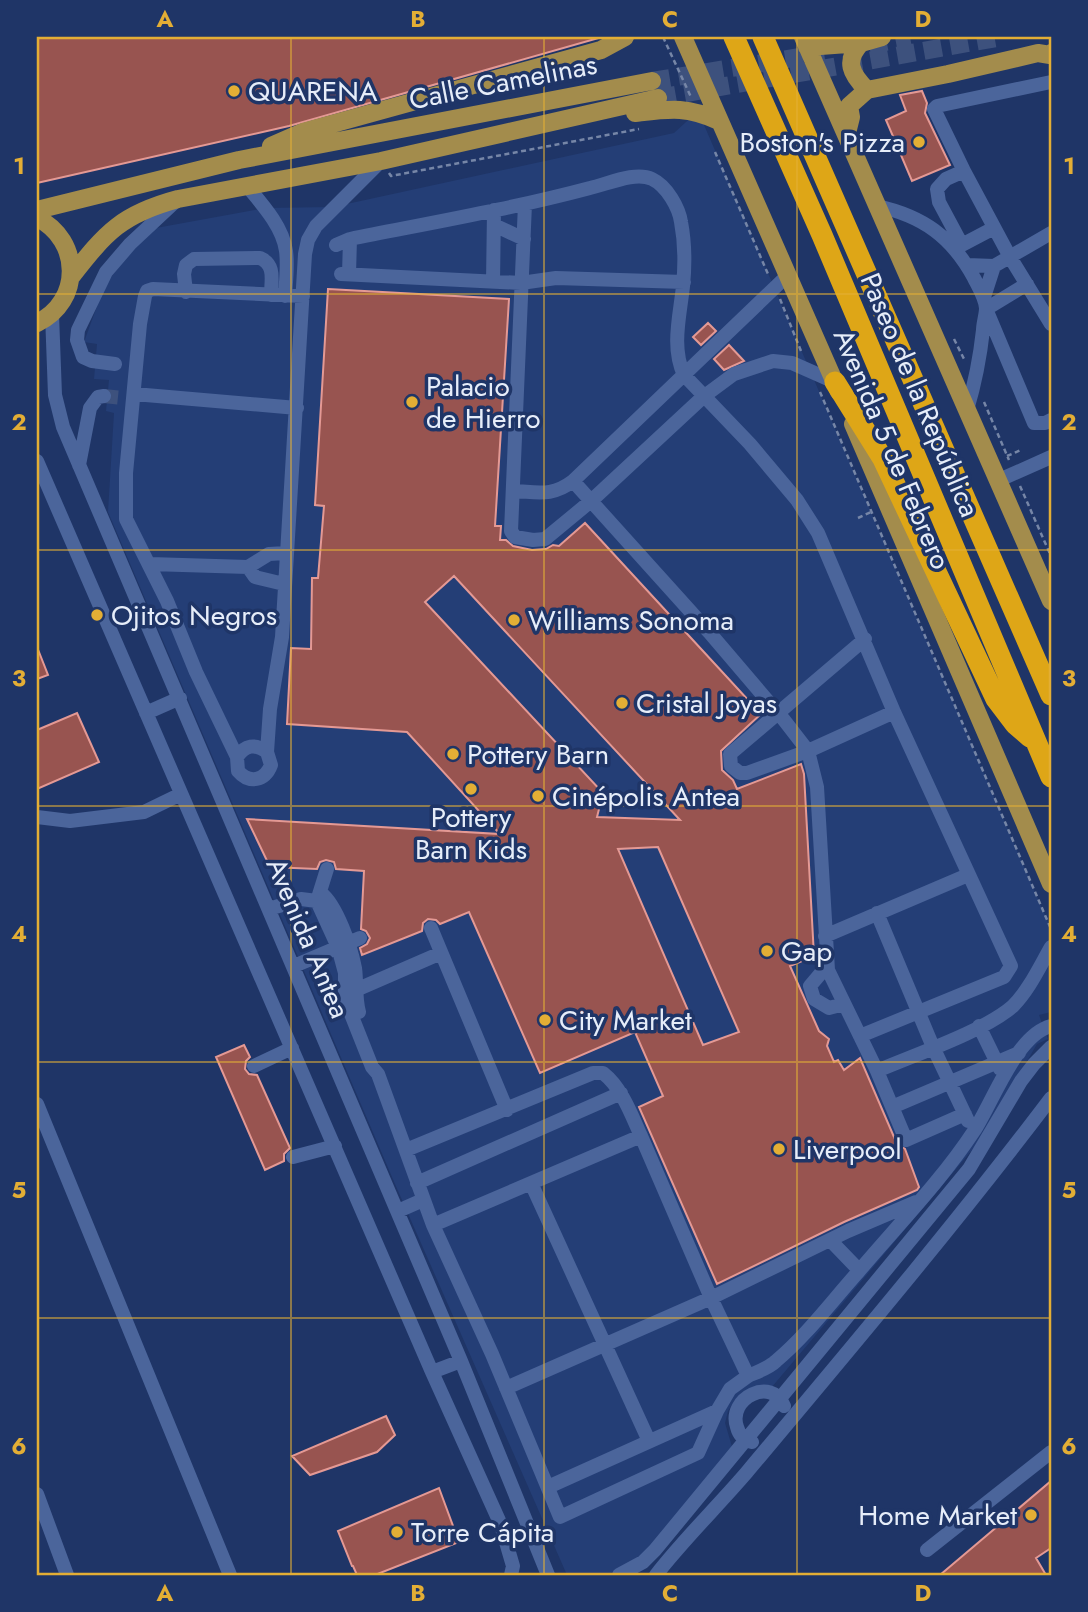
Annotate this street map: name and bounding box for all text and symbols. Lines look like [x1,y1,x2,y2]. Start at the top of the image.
text: A [156,2,174,36]
text: B [410,2,426,36]
text: C [662,2,678,36]
text: D [915,2,932,36]
street label: Calle Camelinas [406,44,600,120]
place label: QUARENA [248,71,378,112]
marker: QUARENA [226,83,242,99]
place label: Boston's Pizza [739,122,905,163]
marker: Boston's Pizza [911,134,927,150]
text: 1 [13,149,25,183]
text: 1 [1063,149,1075,183]
street label: Paseo de la República [850,267,990,523]
street label: Avenida 5 de Febrero [823,322,961,576]
place label: Palacio de Hierro [426,366,541,439]
marker: Palacio de Hierro [404,394,420,410]
text: 2 [11,405,27,439]
text: 2 [1061,405,1077,439]
place label: Ojitos Negros [111,595,277,636]
place label: Williams Sonoma [528,600,734,641]
marker: Ojitos Negros [89,607,105,623]
marker: Williams Sonoma [506,612,522,628]
text: 3 [12,661,26,695]
text: 3 [1062,661,1076,695]
place label: Cristal Joyas [636,683,777,724]
marker: Cristal Joyas [614,695,630,711]
place label: Pottery Barn [467,734,609,775]
marker: Pottery Barn [445,746,461,762]
place label: Cinépolis Antea [552,776,740,817]
marker: Pottery Barn Kids [463,781,479,797]
marker: Cinépolis Antea [530,788,546,804]
place label: Pottery Barn Kids [415,797,527,870]
street label: Avenida Antea [256,851,360,1025]
text: 4 [11,917,27,951]
text: 4 [1061,917,1077,951]
place label: Gap [781,931,832,972]
marker: Gap [759,943,775,959]
place label: City Market [559,1000,692,1041]
marker: City Market [537,1012,553,1028]
place label: Liverpool [793,1129,902,1170]
marker: Liverpool [771,1141,787,1157]
text: 5 [12,1173,26,1207]
text: 5 [1062,1173,1076,1207]
text: 6 [11,1429,27,1463]
text: 6 [1061,1429,1077,1463]
place label: Home Market [858,1495,1017,1536]
marker: Home Market [1023,1507,1039,1523]
place label: Torre Cápita [411,1512,554,1553]
marker: Torre Cápita [389,1524,405,1540]
text: A [156,1576,174,1610]
text: B [410,1576,426,1610]
text: C [662,1576,678,1610]
text: D [915,1576,932,1610]

